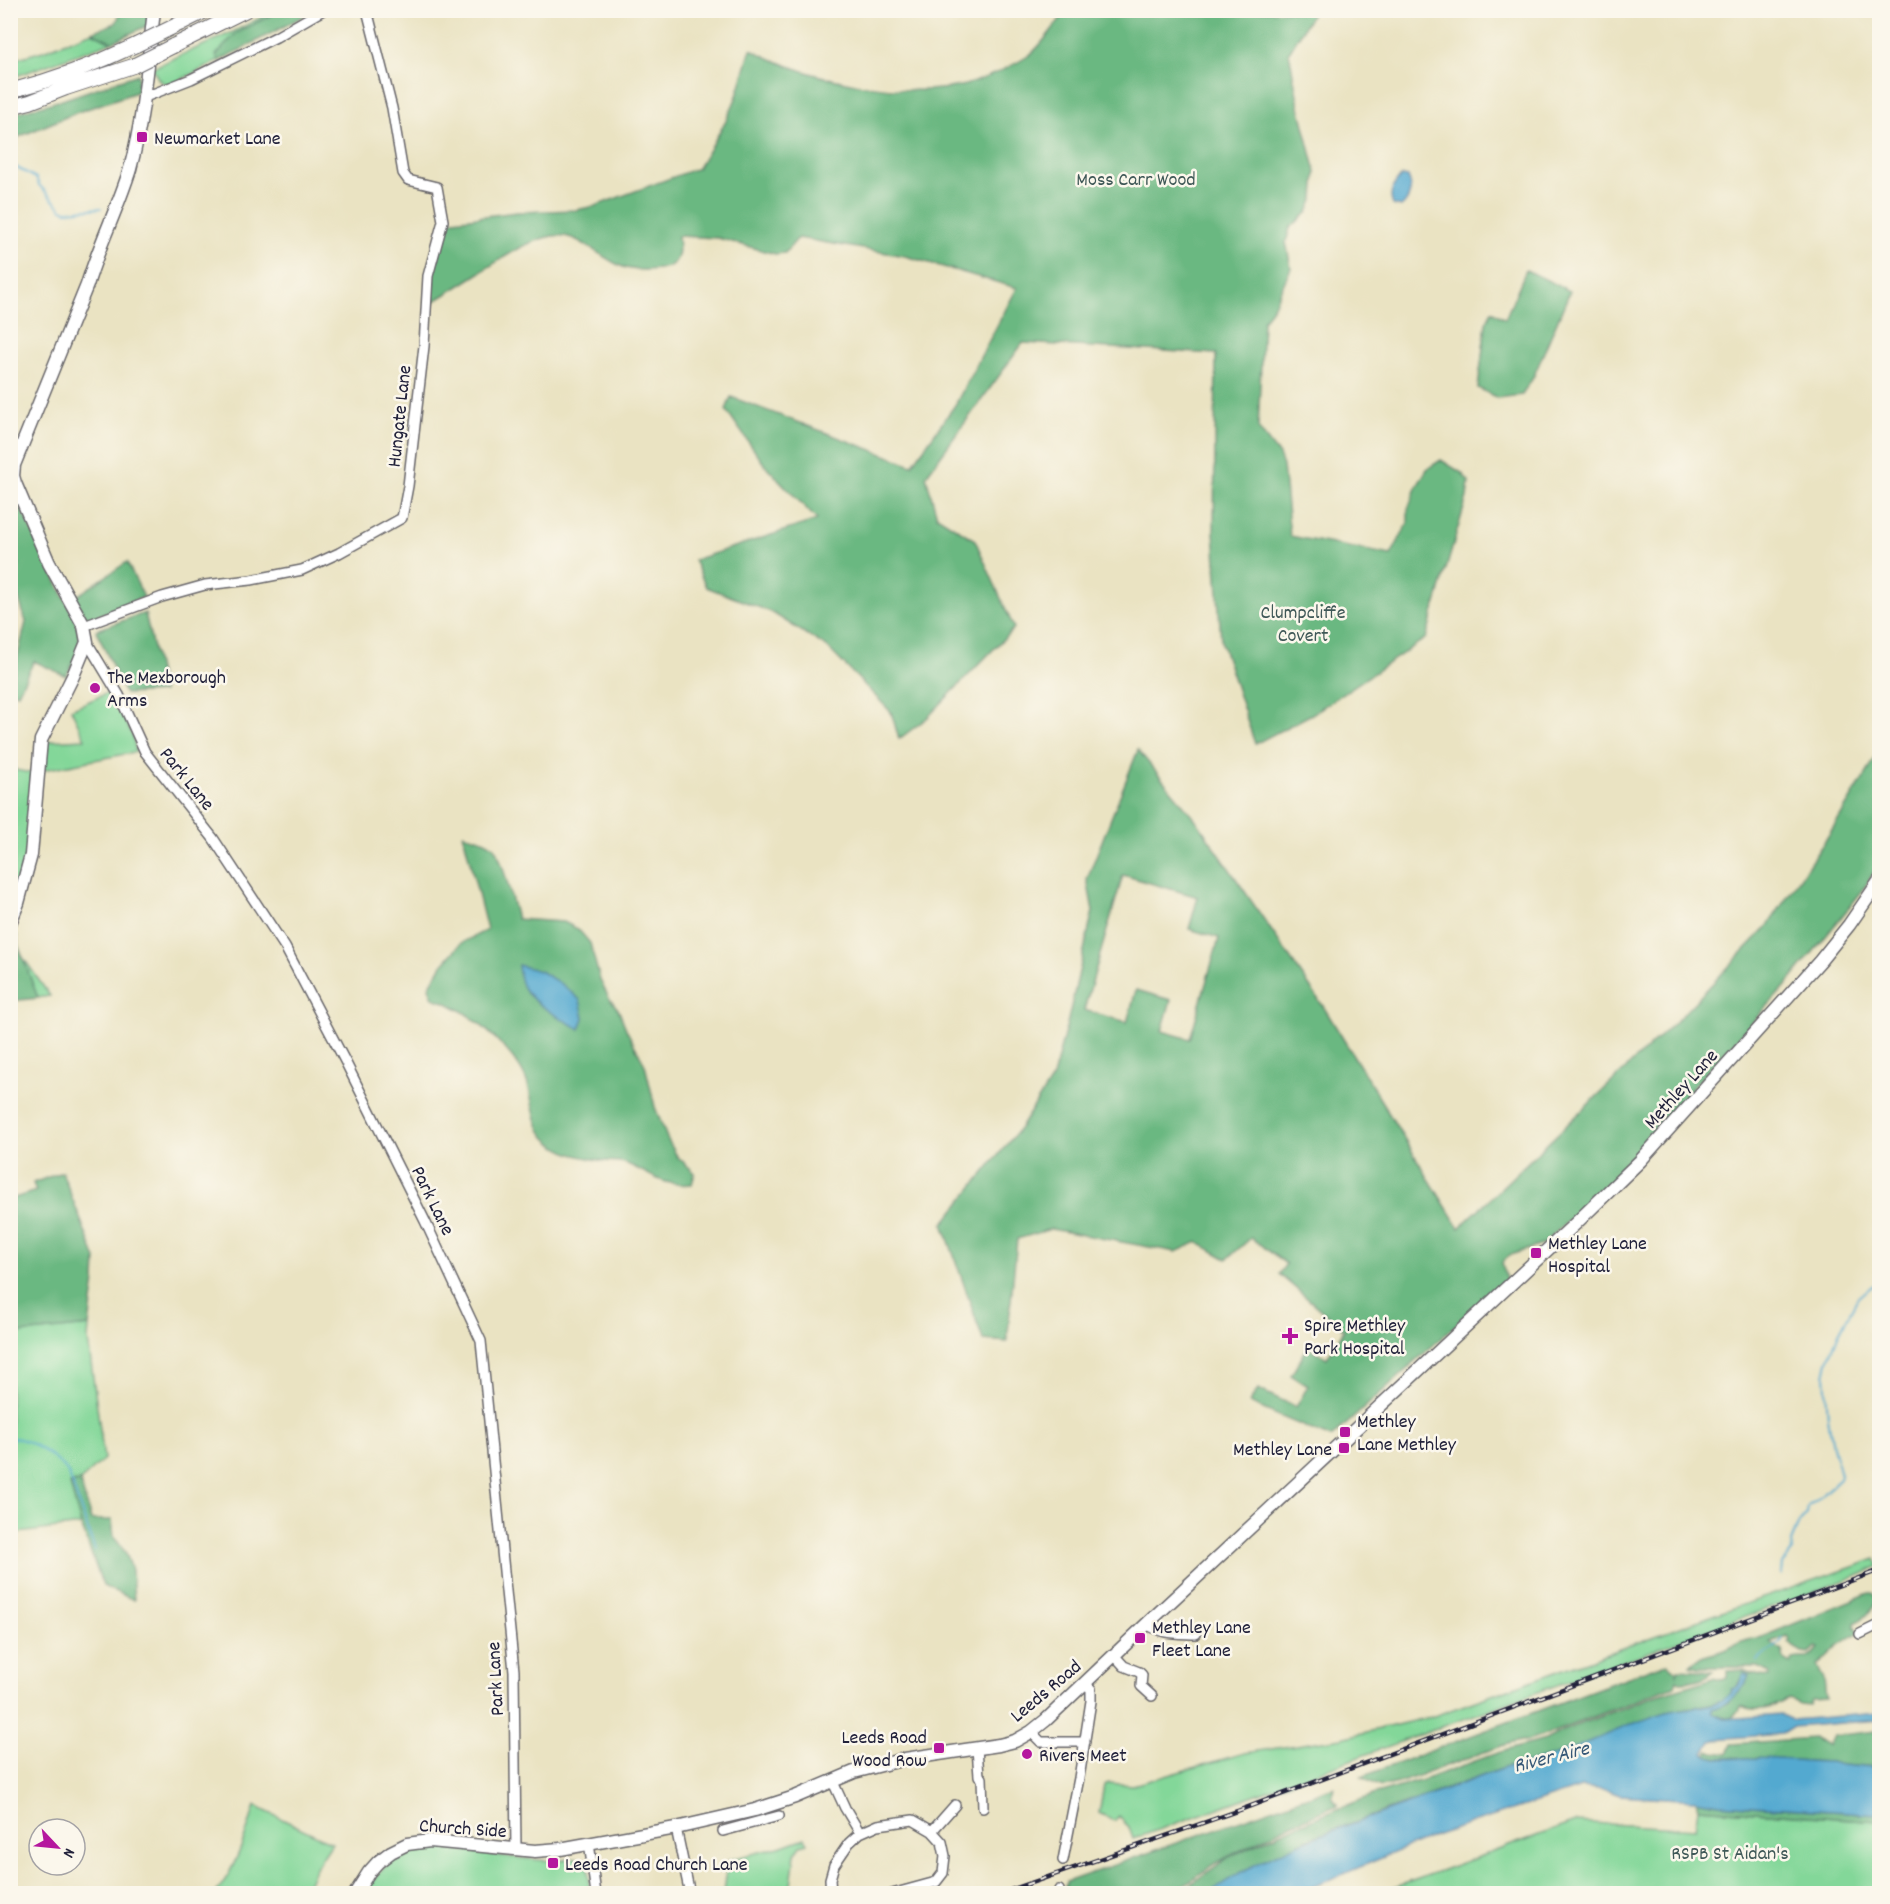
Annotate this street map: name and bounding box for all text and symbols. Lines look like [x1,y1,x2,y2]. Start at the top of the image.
place label: Newmarket Lane [154,126,281,154]
marker: Newmarket Lane [135,130,149,144]
park label: Moss Carr Wood [1076,167,1196,195]
street label: Hungate Lane [382,364,420,469]
park label: Clumpcliffe Covert [1260,600,1346,651]
place label: The Mexborough Arms [107,665,226,716]
marker: The Mexborough Arms [88,681,102,695]
street label: Park Lane [151,742,220,818]
street label: Methley Lane [1639,1044,1726,1136]
street label: Park Lane [402,1162,460,1241]
place label: Methley Lane Hospital [1548,1231,1647,1282]
marker: Methley Lane Hospital [1529,1246,1543,1260]
place label: Spire Methley Park Hospital [1304,1313,1406,1364]
marker: Spire Methley Park Hospital [1281,1327,1299,1345]
place label: Methley Lane Methley [1357,1409,1457,1460]
marker: Methley Lane Methley [1338,1425,1352,1439]
place label: Methley Lane [1233,1437,1332,1465]
marker: Methley Lane [1337,1441,1351,1455]
place label: Methley Lane Fleet Lane [1152,1615,1251,1666]
marker: Methley Lane Fleet Lane [1133,1631,1147,1645]
street label: Park Lane [481,1641,513,1717]
street label: Leeds Road [1005,1654,1089,1731]
place label: Leeds Road Wood Row [841,1725,927,1776]
water label: River Aire [1511,1735,1594,1783]
marker: Leeds Road Wood Row [932,1741,946,1755]
place label: Rivers Meet [1039,1743,1127,1771]
marker: Rivers Meet [1020,1747,1034,1761]
street label: Church Side [418,1813,508,1847]
north arrow [27,1817,87,1877]
park label: RSPB St Aidan's [1671,1841,1789,1869]
text: N [56,1844,80,1861]
place label: Leeds Road Church Lane [565,1852,748,1880]
marker: Leeds Road Church Lane [546,1856,560,1870]

